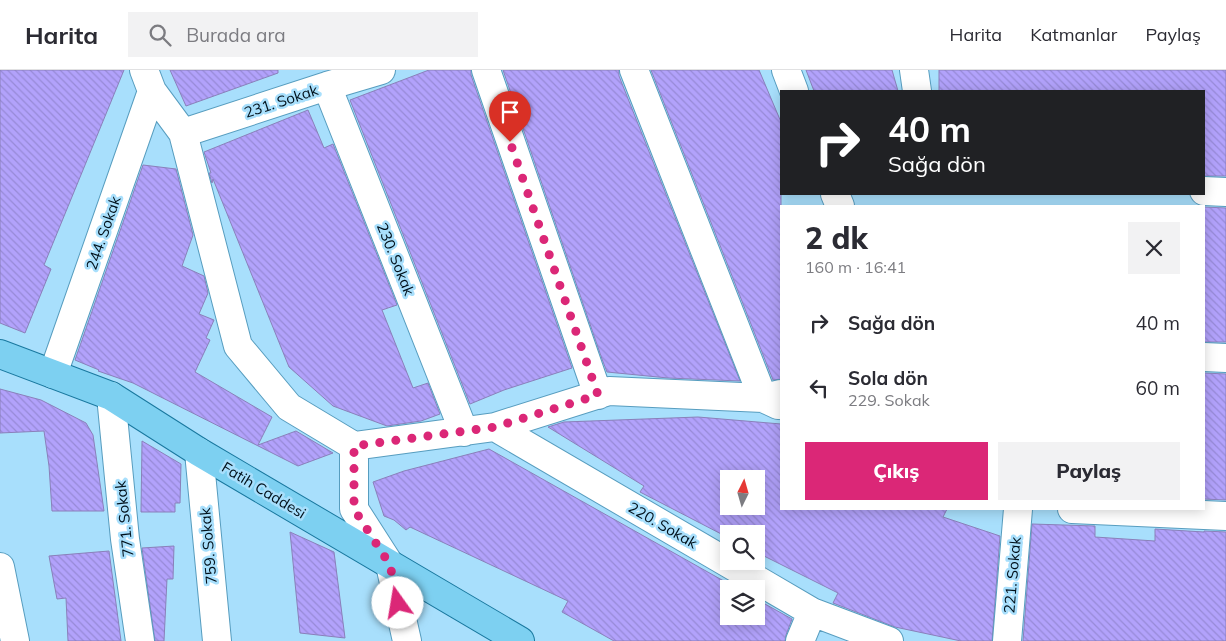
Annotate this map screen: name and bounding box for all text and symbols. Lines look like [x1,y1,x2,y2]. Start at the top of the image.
search box [128,12,478,57]
text: Harita [25,20,98,50]
icon: search [146,21,174,49]
text: Burada ara [186,23,286,47]
text: Harita [950,23,1002,46]
text: Katmanlar [1030,23,1117,46]
text: Paylaş [1145,23,1201,46]
street label: 231. Sokak [242,80,321,122]
pin [489,91,531,142]
icon: arrive [496,98,524,126]
text: 40 m [888,107,971,151]
icon: right [805,110,870,175]
text: Sağa dön [888,150,986,178]
street label: 244. Sokak [82,193,125,272]
text: 2 dk [805,219,868,257]
street label: 230. Sokak [373,220,419,298]
button: close [1128,222,1180,274]
text: 160 m · 16:41 [805,257,906,277]
icon: right [805,309,833,337]
text: Sağa dön [848,311,935,335]
text: 40 m [1136,311,1180,335]
text: Sola dön [848,366,928,390]
icon: left [805,374,833,402]
text: 60 m [1136,376,1180,400]
text: 229. Sokak [848,390,930,410]
button: Çıkış [805,442,988,500]
button: Paylaş [998,442,1180,500]
street label: Fatih Caddesi [218,457,310,523]
north arrow [720,470,765,515]
map controls [720,470,765,625]
street label: 771. Sokak [111,480,137,558]
street label: 220. Sokak [625,498,701,553]
street label: 759. Sokak [195,507,221,585]
button: search [720,525,765,570]
street label: 221. Sokak [999,536,1025,614]
position arrow [371,576,423,628]
button: layers [720,580,765,625]

